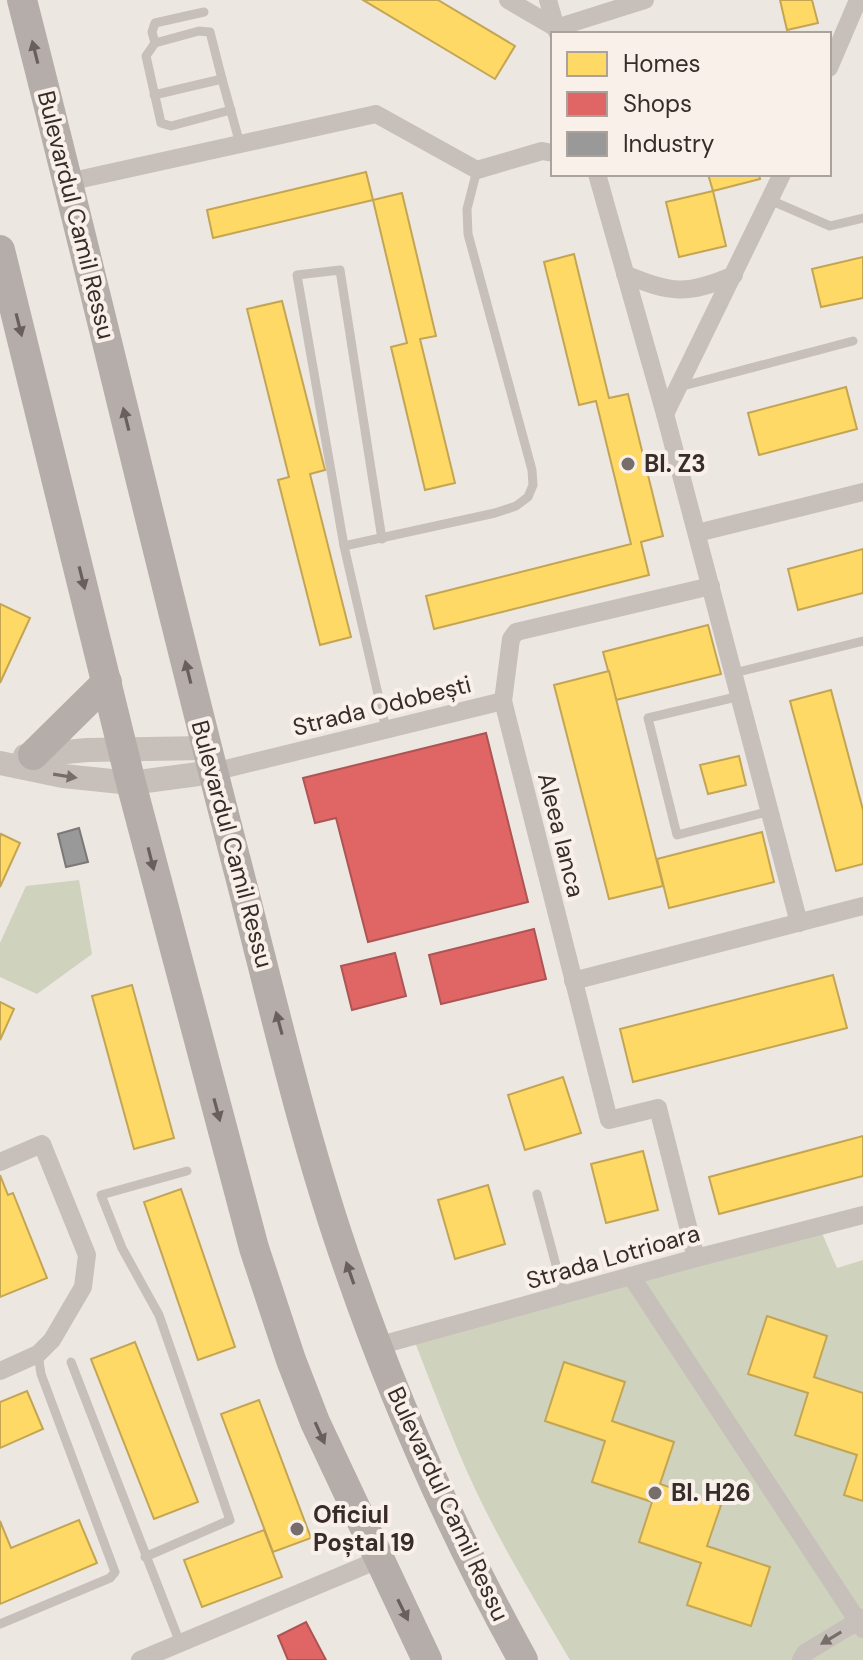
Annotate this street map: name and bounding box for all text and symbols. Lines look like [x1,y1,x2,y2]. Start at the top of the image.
legend [551,32,831,176]
one-way arrow [29,40,41,65]
text: Homes [623,48,701,79]
street label: Bulevardul Camil Ressu [31,87,122,342]
text: Shops [623,88,692,119]
text: Industry [623,128,714,159]
one-way arrow [14,313,26,338]
one-way arrow [119,407,132,432]
place label: Bl. Z3 [644,448,706,479]
marker: Bl. Z3 [619,455,637,473]
one-way arrow [76,565,88,590]
one-way arrow [182,659,194,684]
street label: Strada Odobești [289,668,474,743]
street label: Bulevardul Camil Ressu [185,717,280,971]
street label: Aleea Ianca [531,769,592,900]
one-way arrow [53,770,78,783]
one-way arrow [146,846,158,871]
one-way arrow [272,1010,284,1035]
one-way arrow [211,1099,224,1123]
street label: Strada Lotrioara [523,1217,703,1296]
one-way arrow [344,1261,356,1285]
street label: Bulevardul Camil Ressu [381,1382,516,1626]
one-way arrow [314,1421,327,1444]
place label: Bl. H26 [671,1477,751,1508]
marker: Bl. H26 [646,1484,664,1502]
place label: Oficiul Poștal 19 [313,1499,415,1558]
marker: Oficiul Poștal 19 [288,1520,306,1538]
one-way arrow [396,1599,410,1622]
one-way arrow [820,1630,842,1644]

